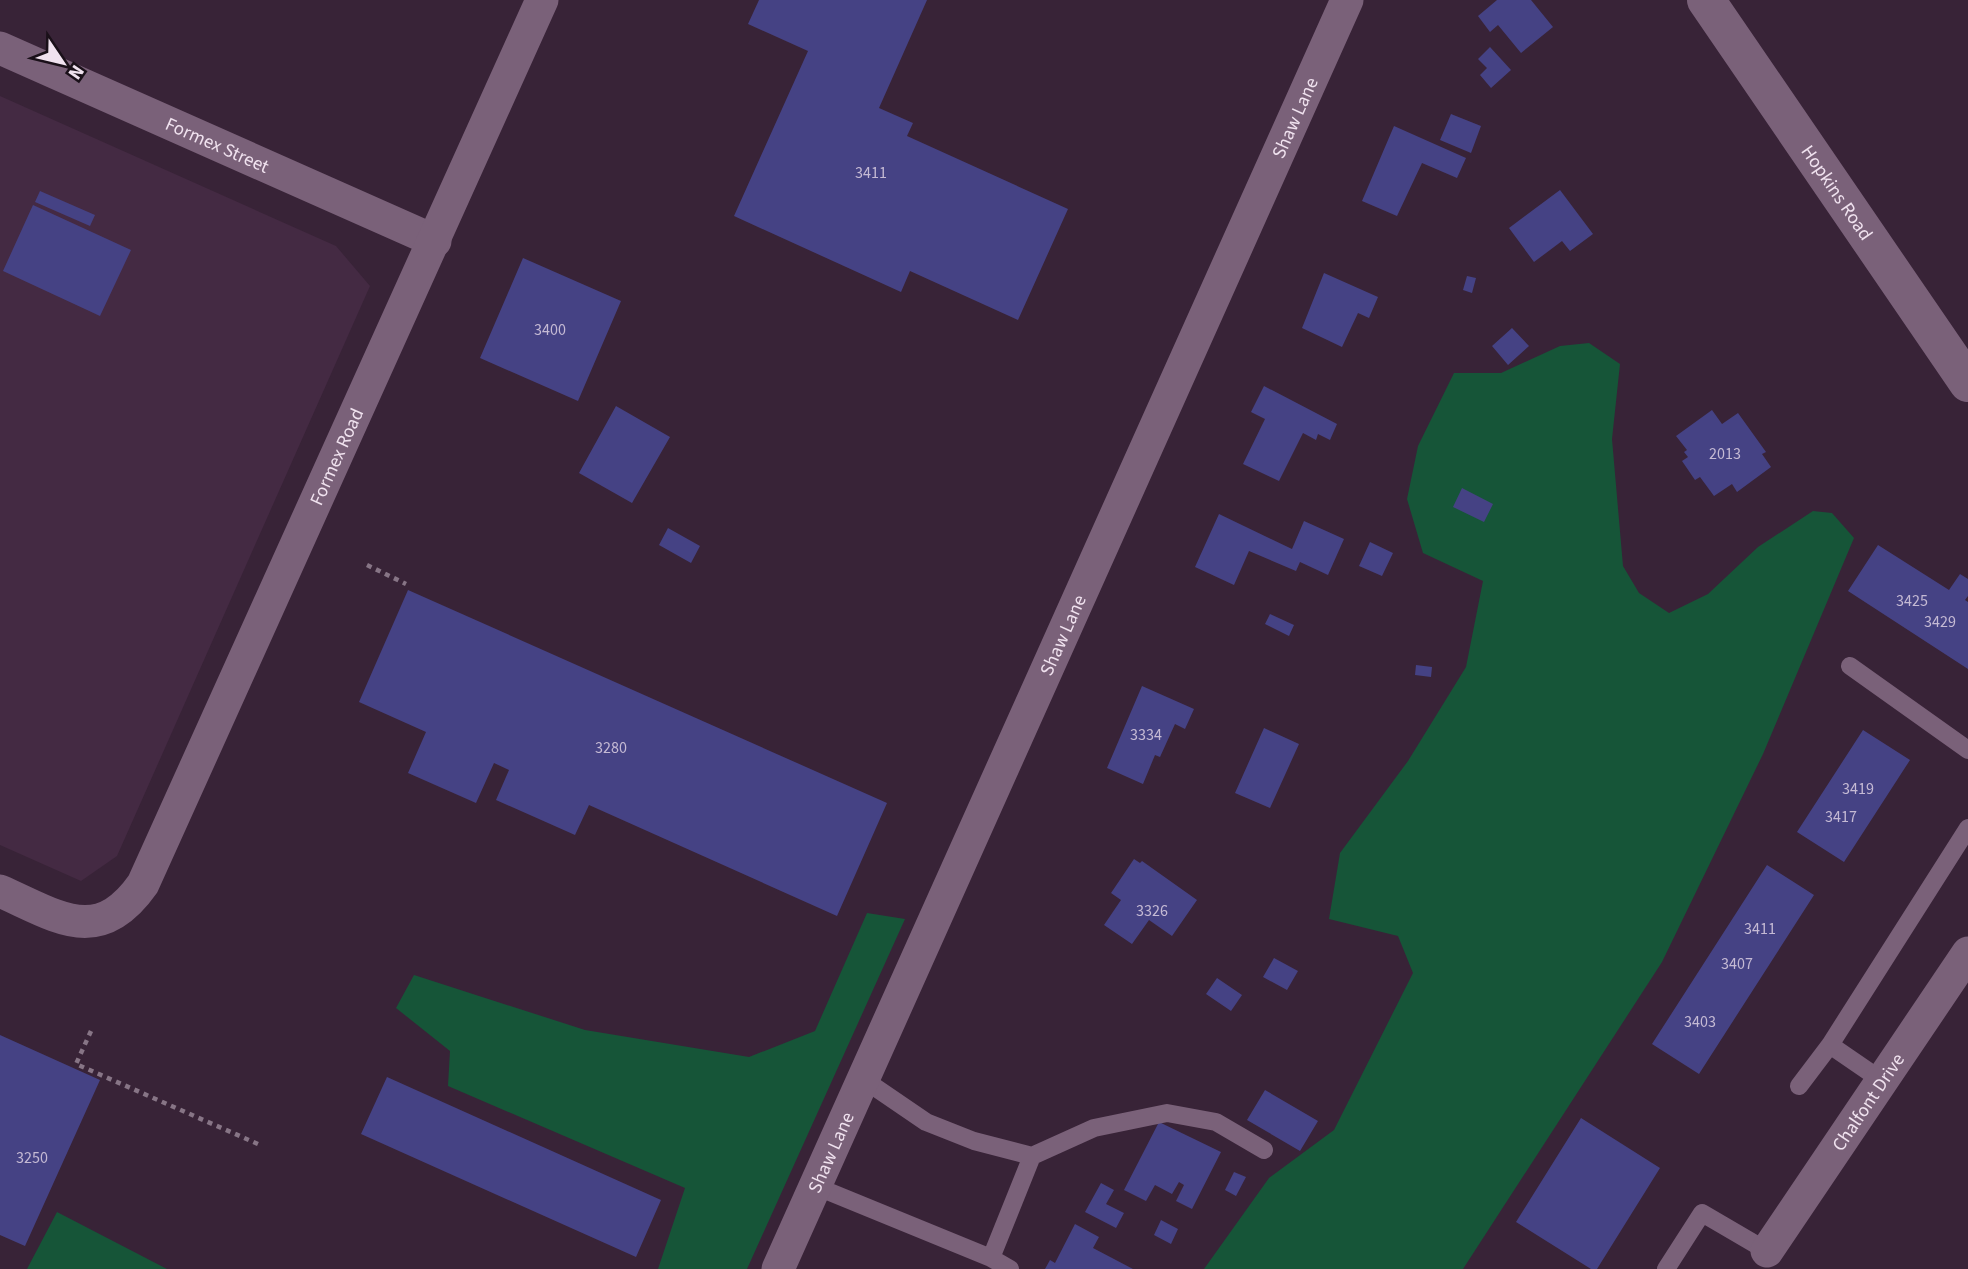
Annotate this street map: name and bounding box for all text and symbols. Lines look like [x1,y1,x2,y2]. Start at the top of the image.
north arrow [28,28,98,98]
text: N [61,59,90,85]
street label: Shaw Lane [1266,73,1326,163]
street label: Formex Street [161,111,274,181]
street label: Hopkins Road [1794,140,1879,246]
house number: 3411 [855,162,887,184]
house number: 3400 [534,319,566,341]
street label: Formex Road [304,404,371,510]
house number: 2013 [1709,443,1741,465]
house number: 3425 [1896,590,1928,612]
street label: Shaw Lane [1034,591,1094,680]
house number: 3429 [1924,611,1956,633]
house number: 3334 [1130,724,1162,746]
house number: 3280 [595,737,627,759]
house number: 3419 [1842,778,1874,800]
house number: 3417 [1825,806,1857,828]
house number: 3326 [1136,900,1168,922]
house number: 3411 [1744,918,1776,940]
house number: 3407 [1721,953,1753,975]
house number: 3403 [1684,1011,1716,1033]
street label: Chalfont Drive [1826,1048,1912,1157]
street label: Shaw Lane [802,1108,862,1198]
house number: 3250 [16,1147,48,1169]

